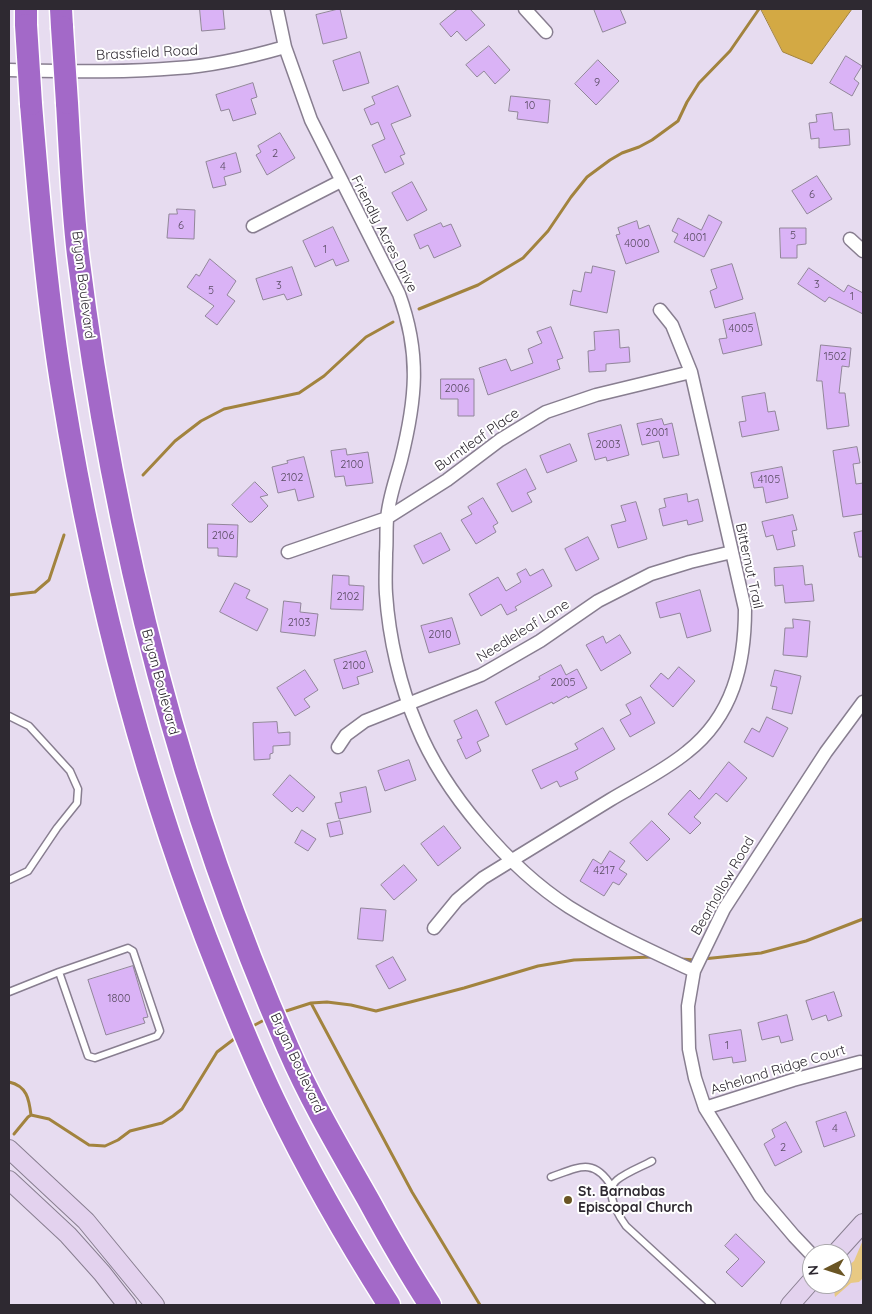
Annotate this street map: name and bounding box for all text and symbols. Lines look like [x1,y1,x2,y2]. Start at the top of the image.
street label: Brassfield Road [96,42,198,64]
house number: 9 [594,76,600,90]
house number: 10 [525,99,535,113]
house number: 2 [272,147,278,161]
house number: 4 [220,160,226,174]
street label: Friendly Acres Drive [347,173,421,295]
house number: 6 [809,188,815,202]
house number: 6 [178,219,184,233]
house number: 5 [790,229,796,243]
street label: Bryan Boulevard [68,230,98,340]
house number: 4001 [684,231,706,245]
house number: 4000 [624,237,650,251]
house number: 1 [323,243,327,257]
house number: 3 [814,278,820,292]
house number: 3 [276,279,282,293]
house number: 5 [208,284,214,298]
house number: 1 [850,290,854,304]
house number: 4005 [729,322,753,336]
house number: 1502 [824,350,846,364]
house number: 2006 [444,382,470,396]
street label: Burntleaf Place [432,405,522,475]
house number: 2001 [645,426,669,440]
house number: 2003 [596,438,620,452]
house number: 2100 [340,458,364,472]
house number: 2102 [281,471,303,485]
house number: 4105 [758,473,780,487]
street label: Bitternut Trail [732,522,766,610]
house number: 2106 [212,529,234,543]
house number: 2102 [337,590,359,604]
street label: Needleleaf Lane [474,596,572,666]
house number: 2103 [288,616,310,630]
street label: Bryan Boulevard [138,627,182,737]
house number: 2010 [428,628,452,642]
house number: 2100 [342,659,366,673]
house number: 2005 [550,676,576,690]
street label: Bearhollow Road [688,834,758,938]
house number: 4217 [593,864,615,878]
house number: 1800 [107,992,131,1006]
street label: Bryan Boulevard [266,1010,328,1116]
house number: 1 [725,1039,729,1053]
street label: Asheland Ridge Court [708,1041,848,1099]
house number: 4 [832,1122,838,1136]
house number: 2 [780,1141,786,1155]
place label: St. Barnabas Episcopal Church [578,1184,693,1216]
marker: St. Barnabas Episcopal Church [562,1194,574,1206]
north arrow [802,1244,852,1294]
text: N [804,1264,822,1276]

